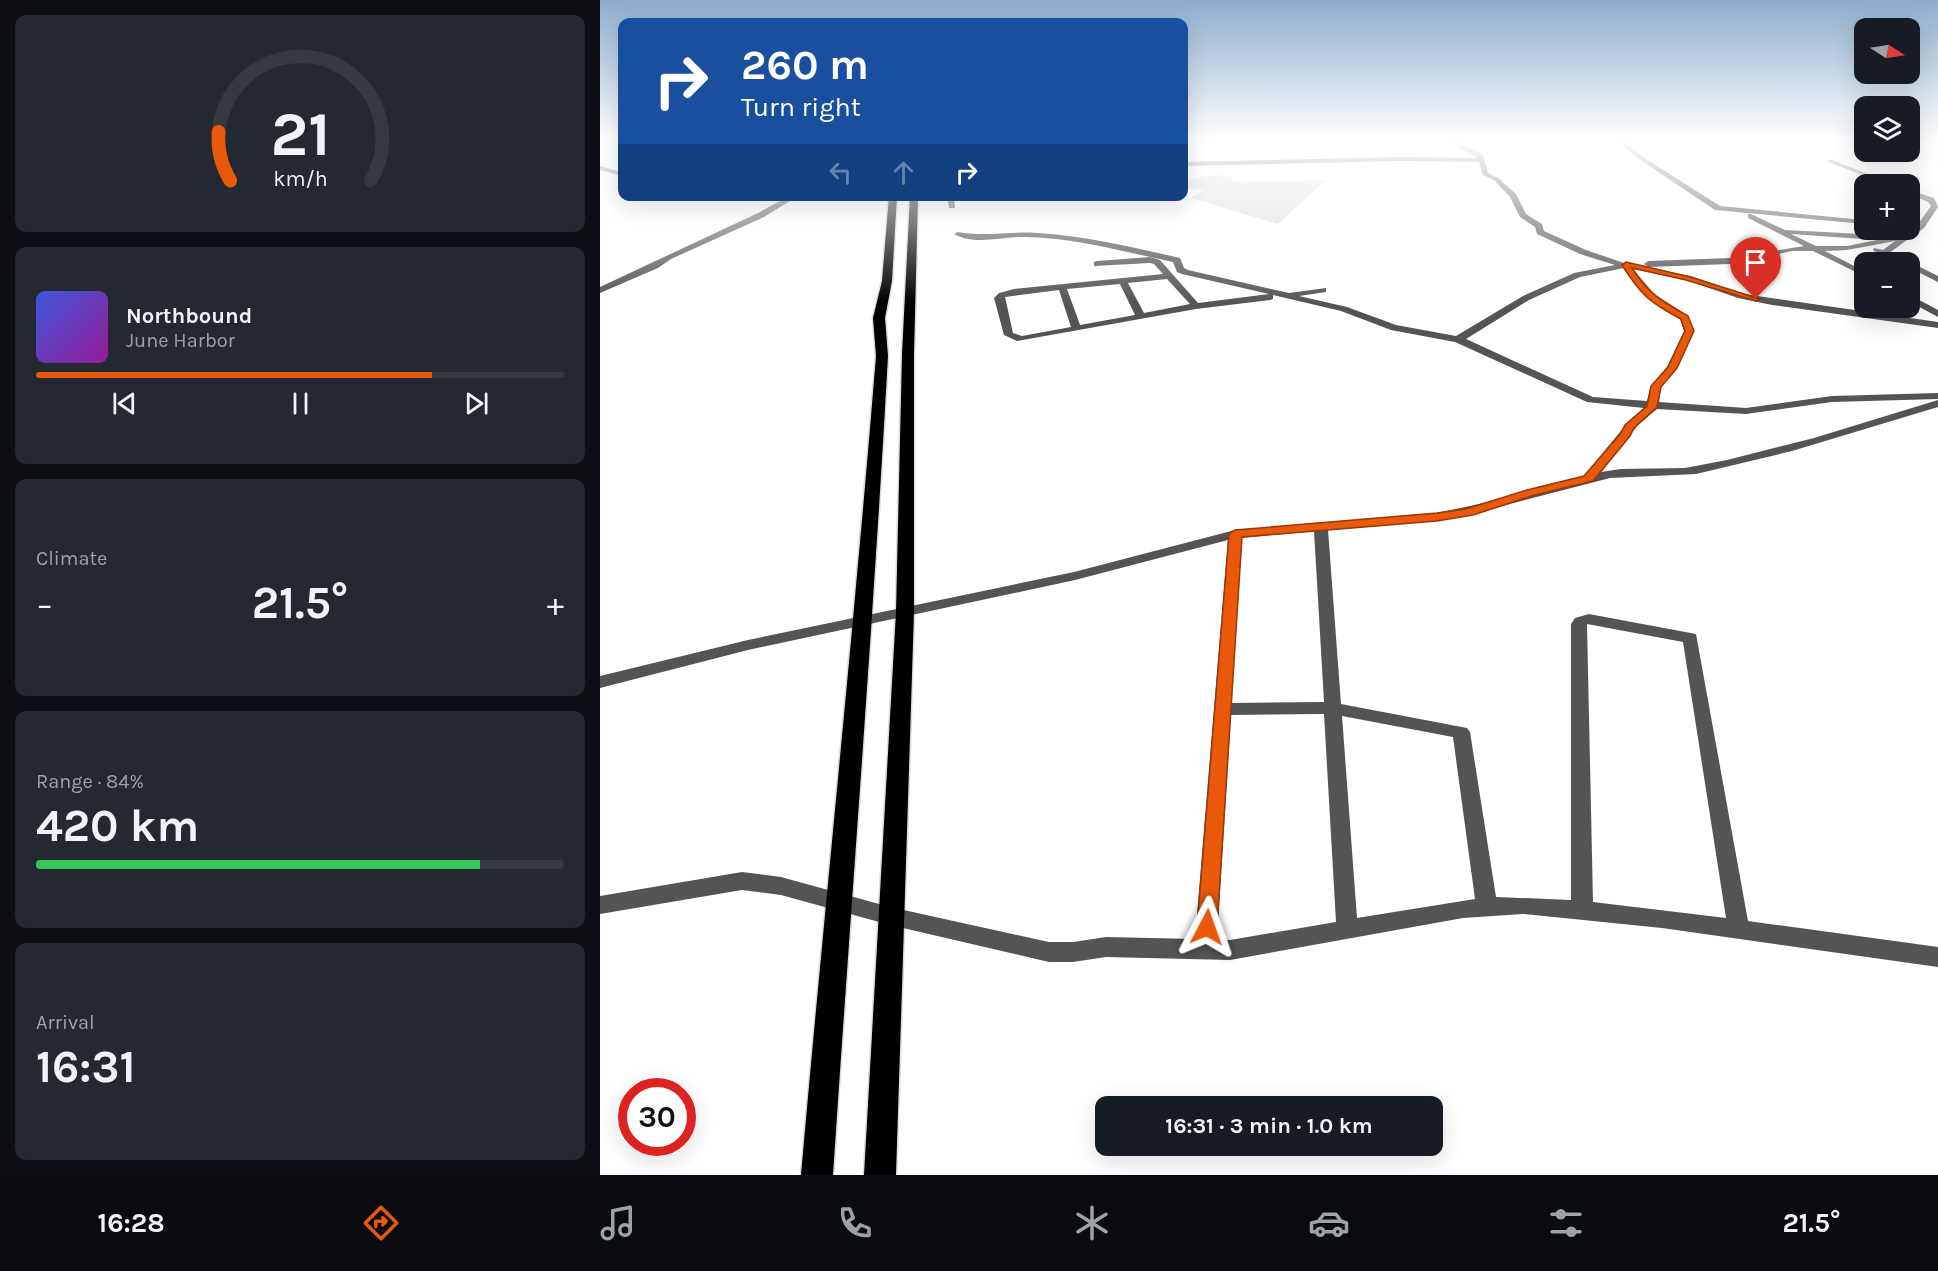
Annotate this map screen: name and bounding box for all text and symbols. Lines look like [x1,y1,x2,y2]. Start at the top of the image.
north arrow [1854,18,1920,84]
map controls [1854,18,1920,318]
text: 260 m [741,40,869,90]
icon: right [642,42,720,120]
text: Turn right [741,91,861,123]
button: layers [1854,96,1920,162]
text: 21 [270,98,330,171]
icon: left [824,156,857,189]
icon: ahead [887,156,920,189]
icon: right [950,156,983,189]
text: km/h [273,166,327,191]
button: + [1854,174,1920,240]
pin [1730,237,1781,299]
icon: arrive [1739,246,1772,279]
button: − [1854,252,1920,318]
text: Northbound [126,303,252,329]
text: June Harbor [126,329,235,352]
icon: previous [108,387,141,420]
icon: pause [284,387,317,420]
icon: next [460,387,493,420]
text: Climate [36,547,107,570]
text: 21.5° [252,577,348,629]
text: − [36,585,53,623]
text: + [547,585,564,623]
text: Range · 84% [36,770,144,793]
text: 420 km [36,800,199,852]
position arrow [1175,895,1239,959]
text: Arrival [36,1011,95,1034]
text: 16:31 [36,1041,136,1093]
speed limit sign: 30 [618,1078,696,1156]
text: 16:31 · 3 min · 1.0 km [1165,1113,1373,1139]
icon: directions [360,1202,402,1244]
icon: music [597,1202,639,1244]
icon: phone [834,1202,876,1244]
icon: climate [1071,1202,1113,1244]
icon: car [1308,1202,1350,1244]
icon: filters [1545,1202,1587,1244]
text: 16:28 [98,1207,165,1239]
text: 21.5° [1782,1207,1840,1239]

